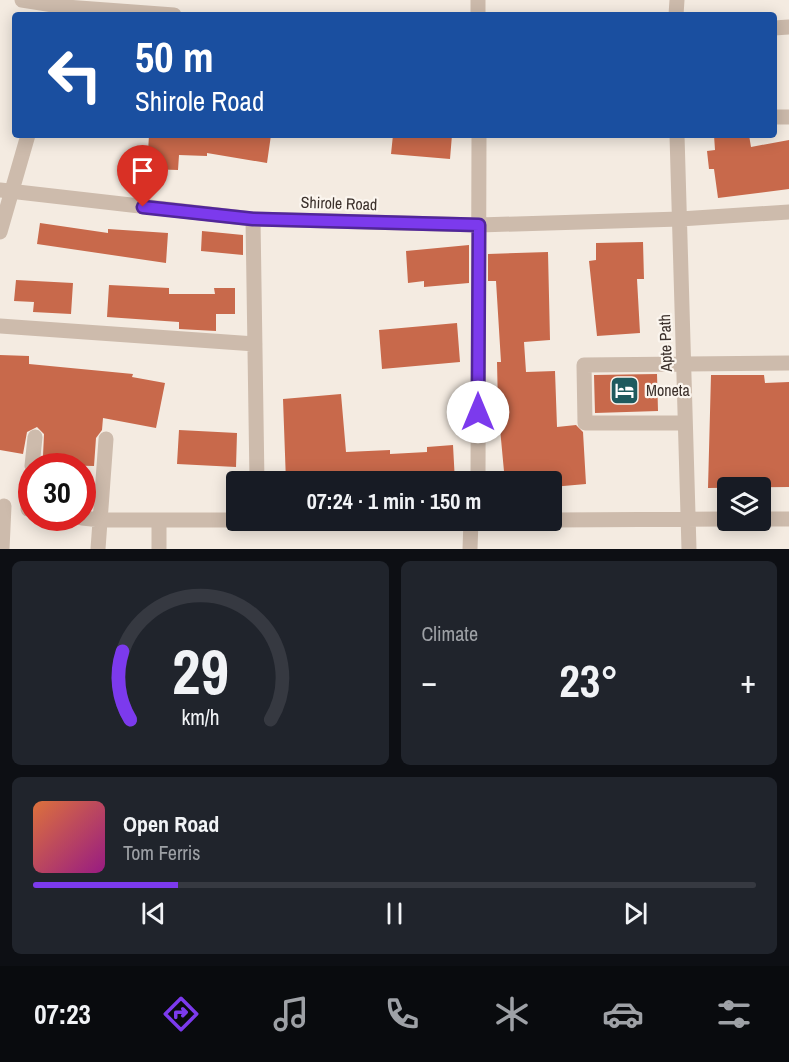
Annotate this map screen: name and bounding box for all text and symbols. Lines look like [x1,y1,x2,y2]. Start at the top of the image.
text: 50 m [135,29,214,85]
icon: left [36,36,114,114]
text: Shirole Road [135,83,264,119]
pin [117,145,168,207]
icon: arrive [126,154,159,187]
street label: Shirole Road [300,191,378,215]
street label: Apte Path [653,314,677,373]
hotel icon: Moneta [609,374,641,406]
place label: Moneta [646,379,690,401]
position arrow [446,380,510,444]
speed limit sign: 30 [18,453,96,531]
map controls [717,477,771,531]
button: layers [717,477,771,531]
text: 07:24 · 1 min · 150 m [307,486,481,516]
text: Climate [422,620,478,647]
text: 29 [172,629,229,713]
text: 23° [559,650,618,711]
text: − [422,659,437,703]
text: + [740,659,756,703]
text: km/h [181,703,219,732]
text: Open Road [123,809,219,839]
text: Tom Ferris [123,839,201,866]
icon: previous [137,897,170,930]
icon: pause [378,897,411,930]
icon: next [619,897,652,930]
icon: directions [160,993,202,1035]
icon: music [270,993,312,1035]
icon: phone [381,993,423,1035]
icon: climate [491,993,533,1035]
icon: car [602,993,644,1035]
icon: filters [713,993,755,1035]
text: 07:23 [34,996,91,1032]

